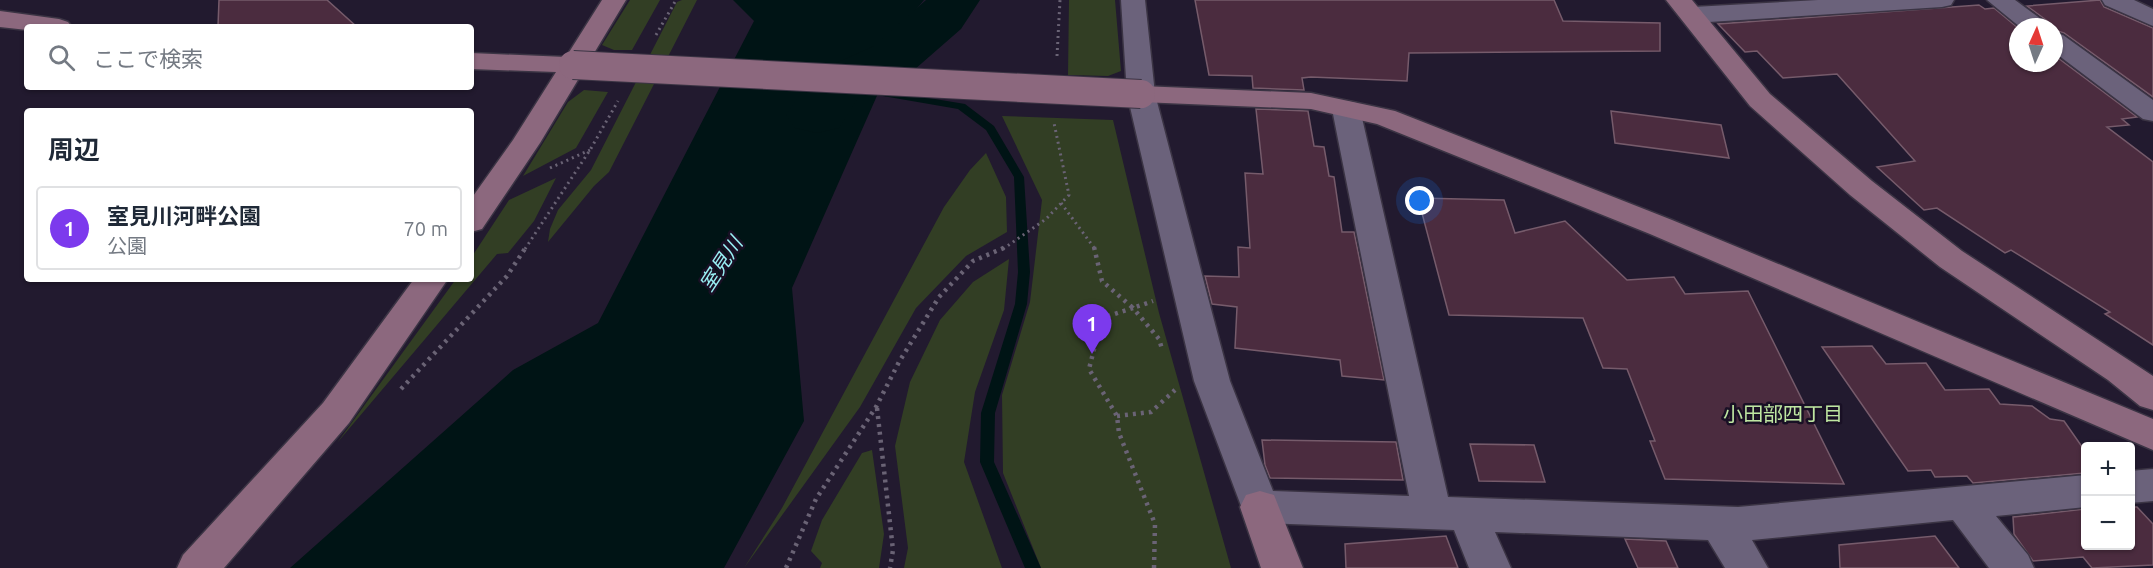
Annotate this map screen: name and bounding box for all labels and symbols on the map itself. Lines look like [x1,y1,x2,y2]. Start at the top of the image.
north arrow [2009,18,2063,72]
your location [1405,186,1434,215]
water label: 室見川 [695,231,748,295]
pin: 1 [1072,304,1112,354]
district label: 小田部四丁目 [1723,402,1843,425]

